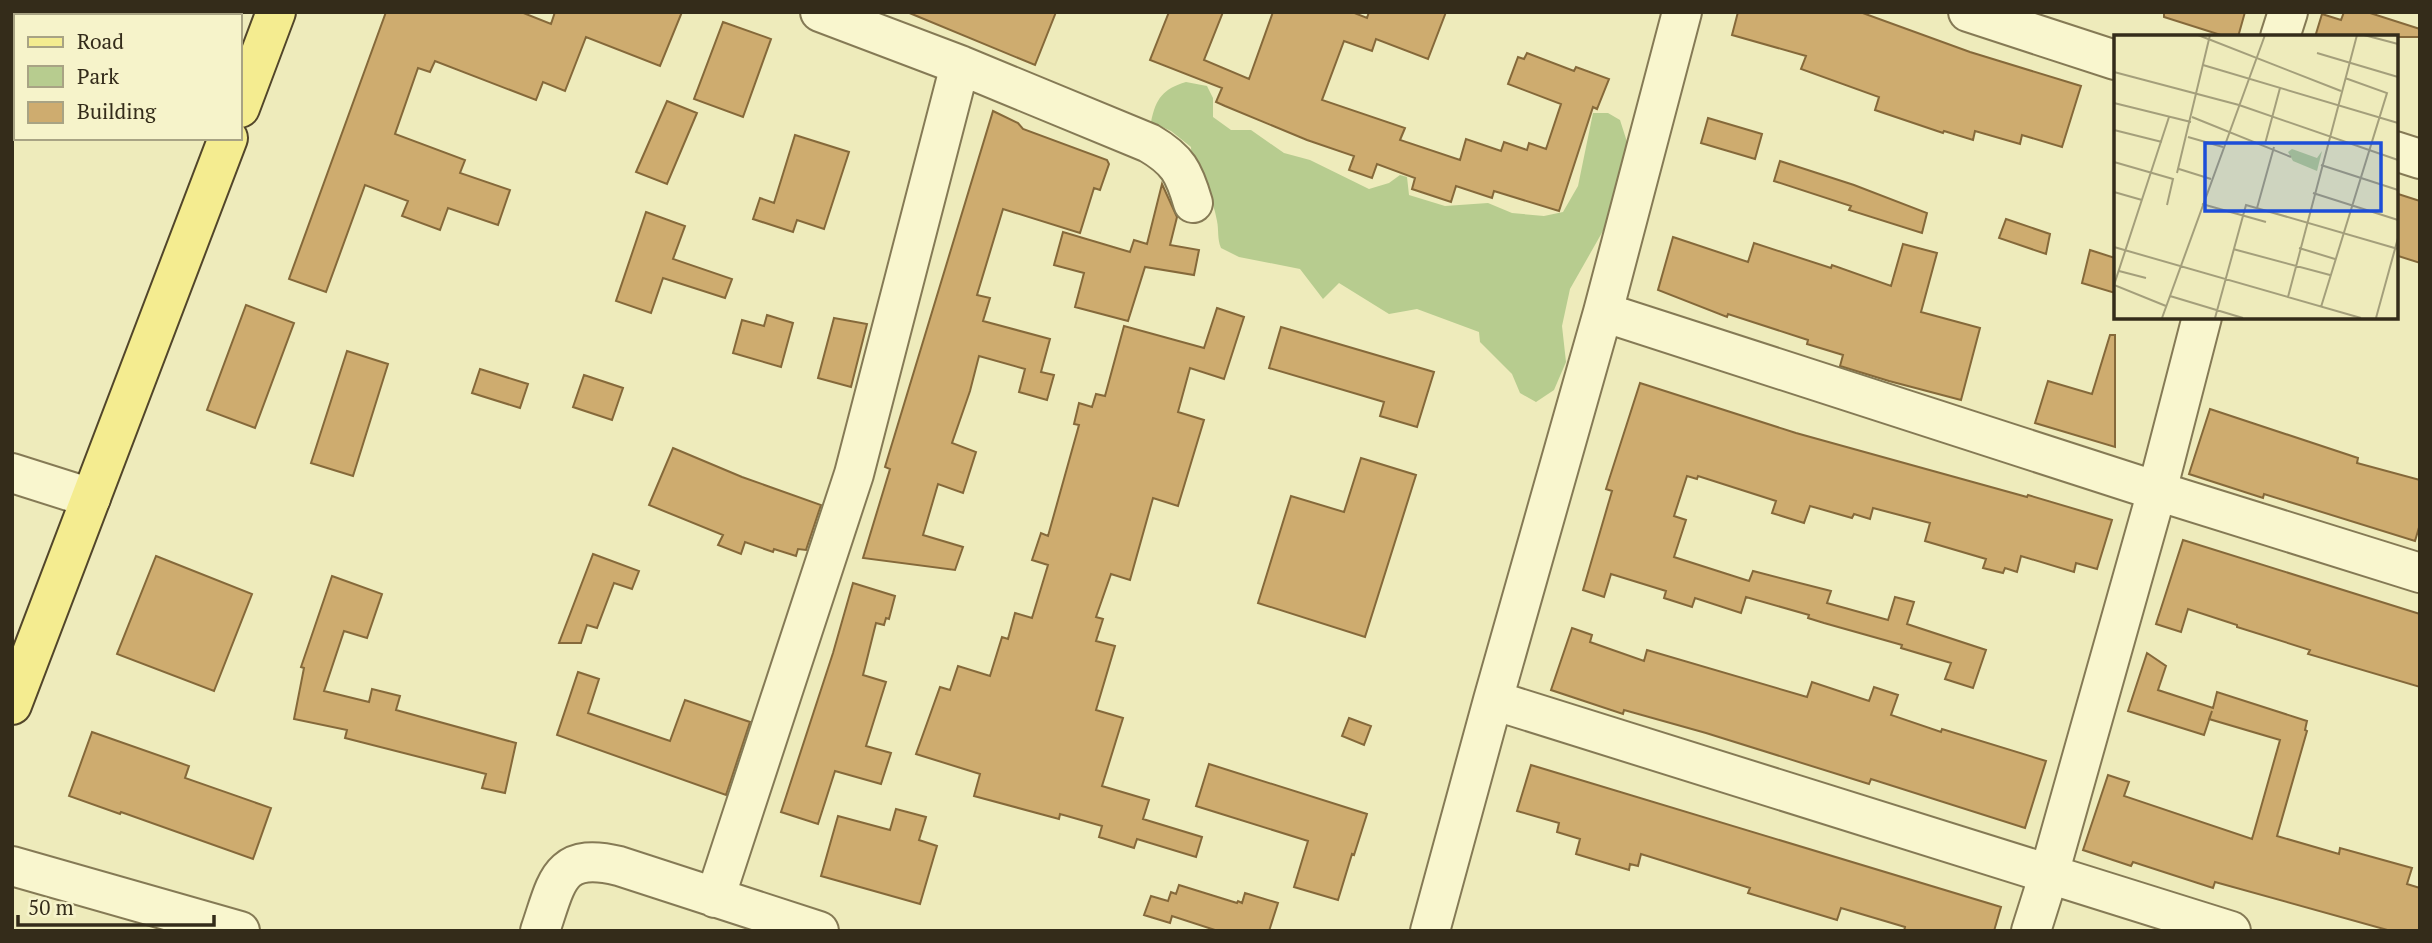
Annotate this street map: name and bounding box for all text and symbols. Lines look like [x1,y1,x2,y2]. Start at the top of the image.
legend [14,14,242,140]
text: Road [77,27,124,55]
inset map [2114,35,2397,318]
text: Park [77,62,119,90]
text: Building [77,97,157,125]
scale bar [18,884,214,928]
text: 50 m [28,893,74,921]

